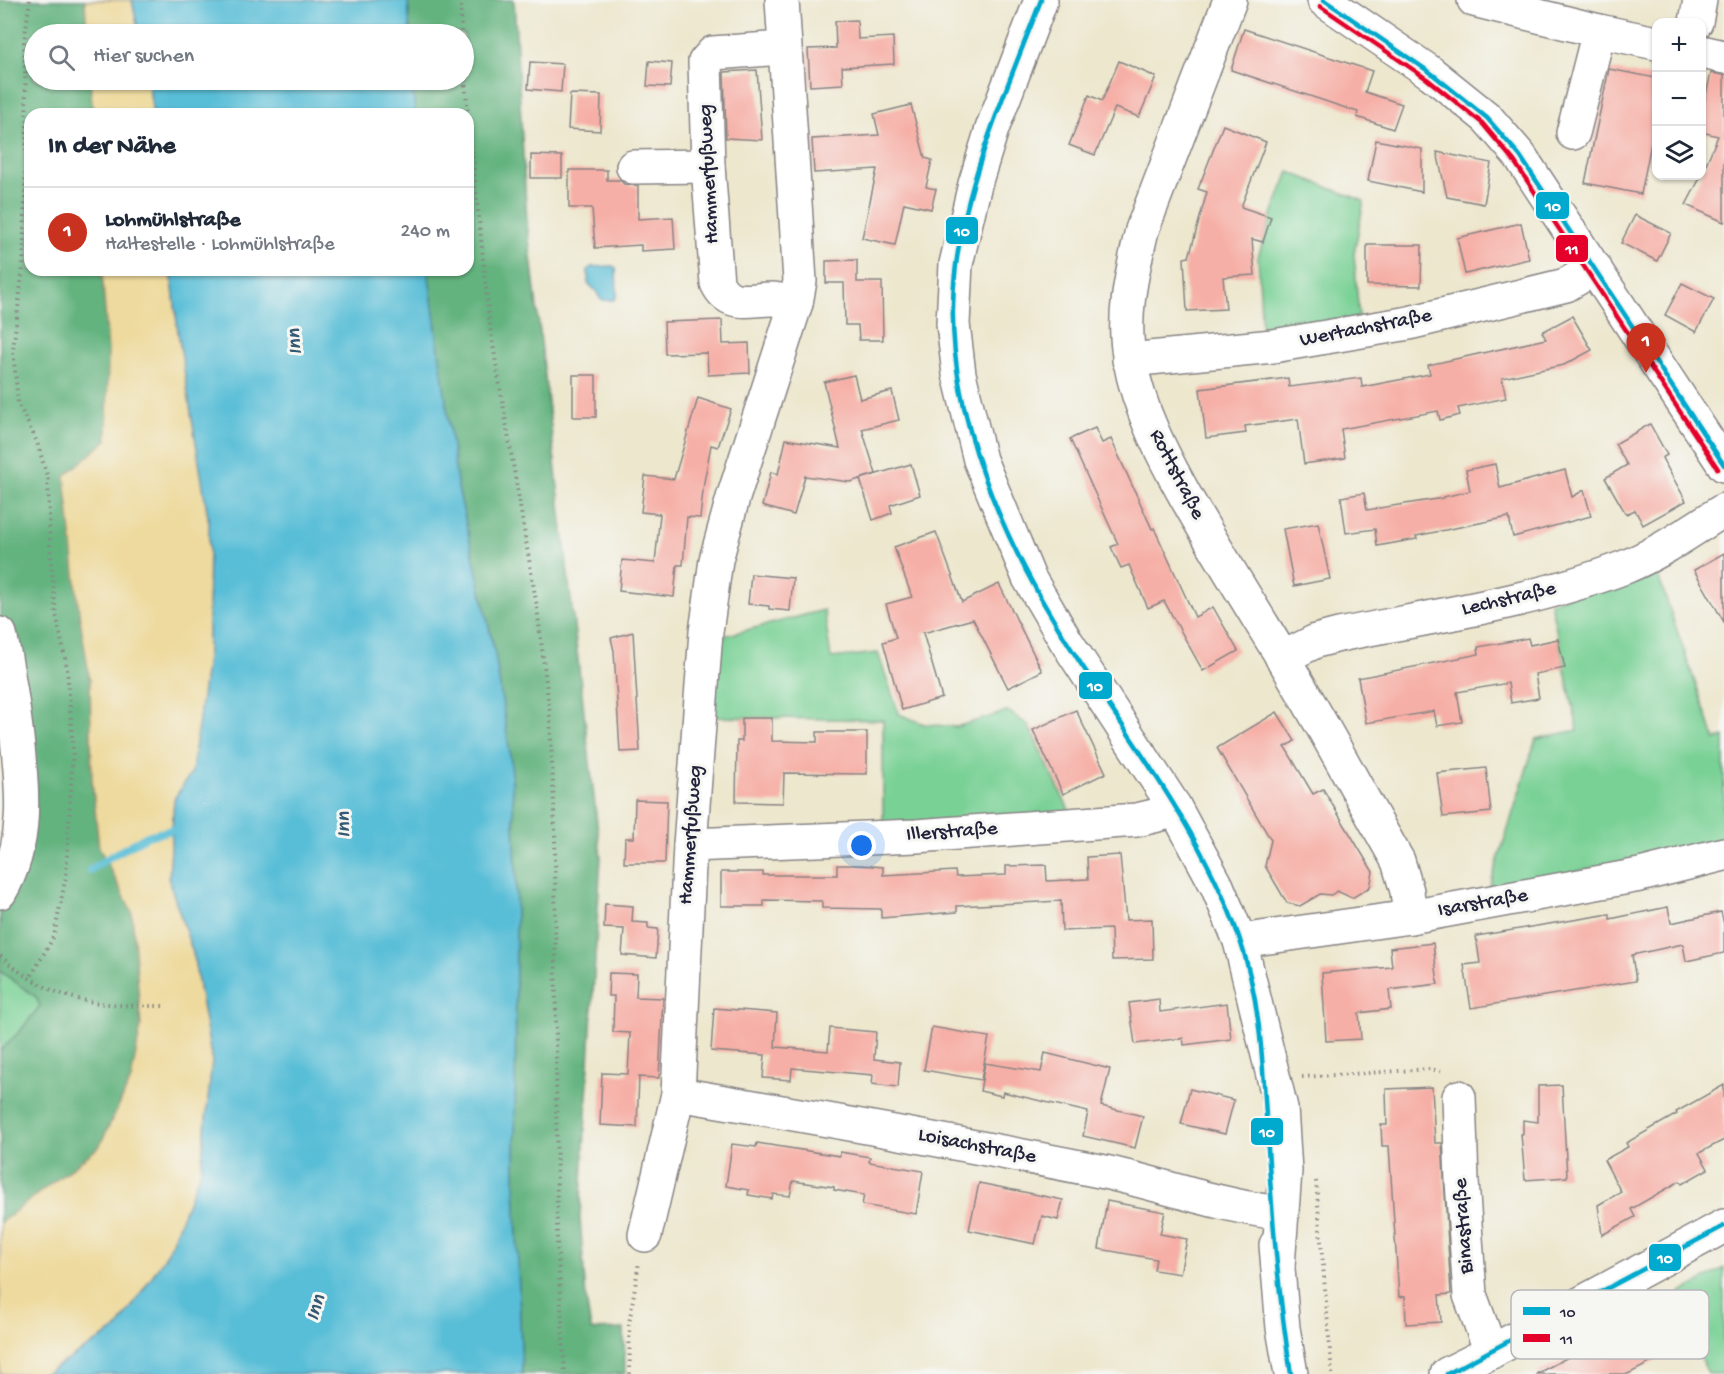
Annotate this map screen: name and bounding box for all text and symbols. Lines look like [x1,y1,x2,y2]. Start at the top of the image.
map controls [1652,18,1706,180]
button: + [1652,18,1706,72]
search box [24,24,474,90]
icon: search [45,41,78,74]
text: Hier suchen [93,44,194,70]
button: − [1652,72,1706,126]
street label: Hammerfußweg [694,103,726,244]
button: layers [1652,126,1706,180]
text: In der Nähe [48,132,176,163]
line badge: 10 [1535,191,1570,220]
text: 10 [1544,199,1561,218]
text: Lohmühlstraße [105,208,241,234]
line badge: 10 [945,216,979,245]
text: 1 [63,221,72,244]
text: 240 m [400,221,450,244]
text: 10 [953,224,970,243]
text: Haltestelle · Lohmühlstraße [105,234,335,257]
line badge: 11 [1555,234,1589,263]
text: 11 [1565,242,1578,261]
street label: Wertachstraße [1298,304,1435,354]
pin: 1 [1626,324,1666,373]
water label: Inn [282,327,310,356]
street label: Rottstraße [1143,426,1210,525]
street label: Lechstraße [1459,577,1560,623]
line badge: 10 [1078,671,1113,700]
text: 10 [1086,679,1103,698]
street label: Hammerfußweg [675,764,709,906]
water label: Inn [332,811,358,838]
street label: Illerstraße [905,817,1000,849]
your location [847,831,876,860]
street label: Isarstraße [1436,884,1531,924]
line badge: 10 [1250,1117,1284,1146]
street label: Loisachstraße [916,1123,1039,1171]
text: 10 [1258,1125,1275,1144]
street label: Binastraße [1449,1176,1481,1276]
line badge: 10 [1648,1243,1682,1272]
text: 10 [1656,1251,1673,1270]
legend [1511,1290,1709,1359]
water label: Inn [301,1291,333,1324]
text: 10 [1559,1305,1576,1324]
text: 11 [1559,1332,1573,1351]

